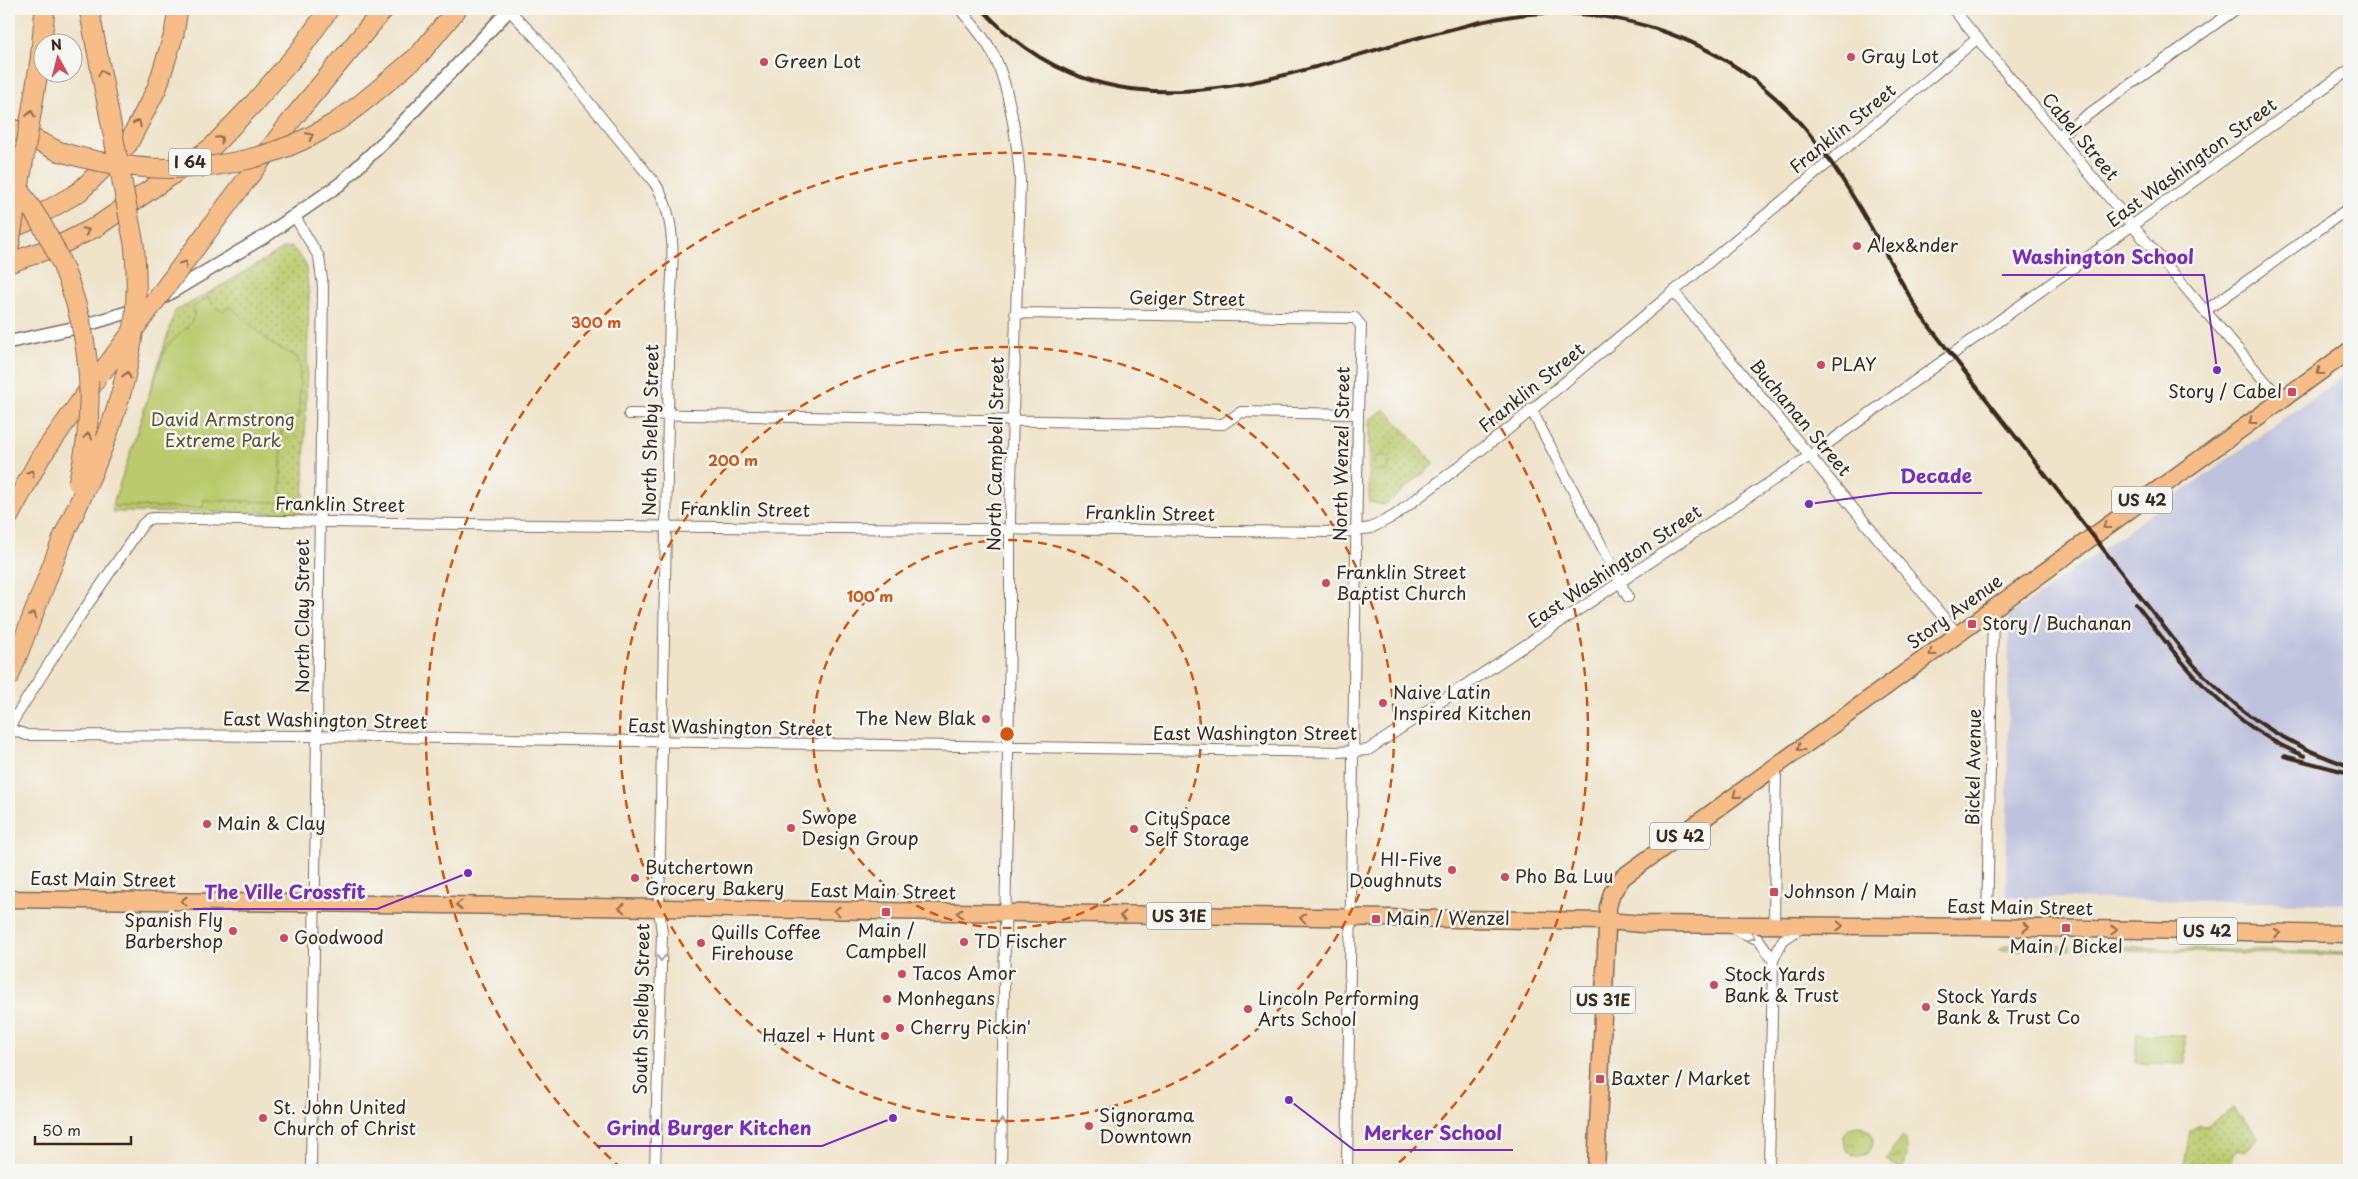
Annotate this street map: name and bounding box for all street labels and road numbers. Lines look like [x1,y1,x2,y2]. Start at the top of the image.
street label: Franklin Street [1783,76,1901,179]
street label: Cabel Street [2036,86,2126,186]
street label: East Washington Street [2101,91,2282,233]
road number: I 64 [169,148,211,176]
street label: Geiger Street [1129,283,1245,312]
street label: Franklin Street [1472,335,1590,438]
street label: North Shelby Street [635,344,664,516]
street label: Buchanan Street [1744,353,1858,481]
street label: North Campbell Street [979,357,1010,551]
street label: North Wenzel Street [1325,366,1356,542]
road number: US 42 [2112,486,2172,514]
street label: Franklin Street [275,489,405,518]
street label: Franklin Street [680,494,810,523]
street label: East Washington Street [1522,497,1706,634]
street label: Franklin Street [1085,498,1215,527]
street label: North Clay Street [288,539,315,693]
street label: Story Avenue [1901,567,2008,655]
street label: East Washington Street [223,704,427,735]
street label: Bickel Avenue [1958,708,1987,826]
street label: East Washington Street [628,711,832,742]
street label: East Washington Street [1153,719,1357,746]
road number: US 42 [1650,822,1710,849]
street label: East Main Street [30,864,176,893]
street label: East Main Street [810,876,956,905]
street label: East Main Street [1947,892,2093,921]
road number: US 31E [1146,902,1212,929]
road number: US 42 [2177,918,2237,944]
street label: South Shelby Street [626,923,655,1095]
road number: US 31E [1570,986,1636,1014]

